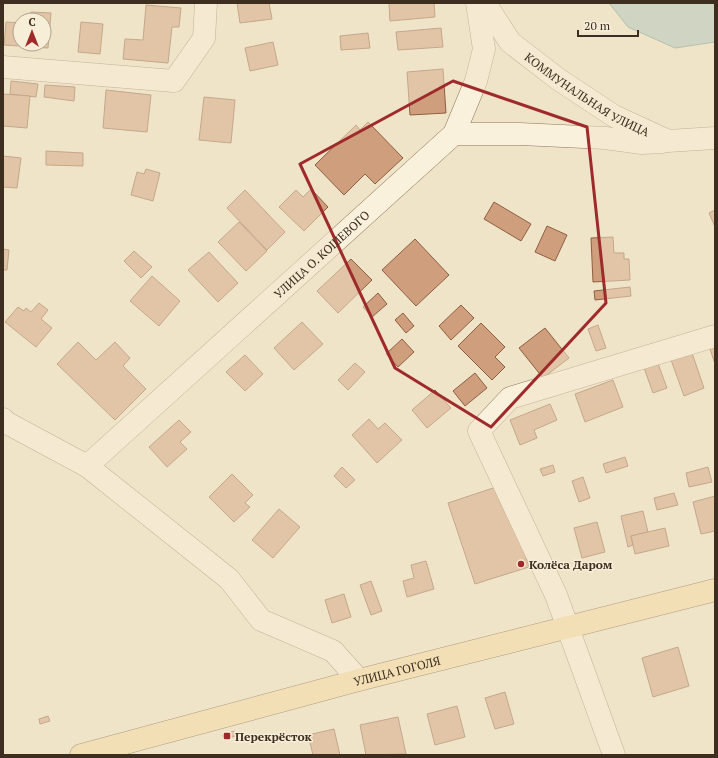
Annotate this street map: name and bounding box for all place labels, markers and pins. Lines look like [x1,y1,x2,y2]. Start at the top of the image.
place label: Колёса Даром [529,557,613,572]
marker: Колёса Даром [516,559,526,569]
place label: Перекрёсток [235,729,313,744]
marker: Перекрёсток [222,731,232,741]

